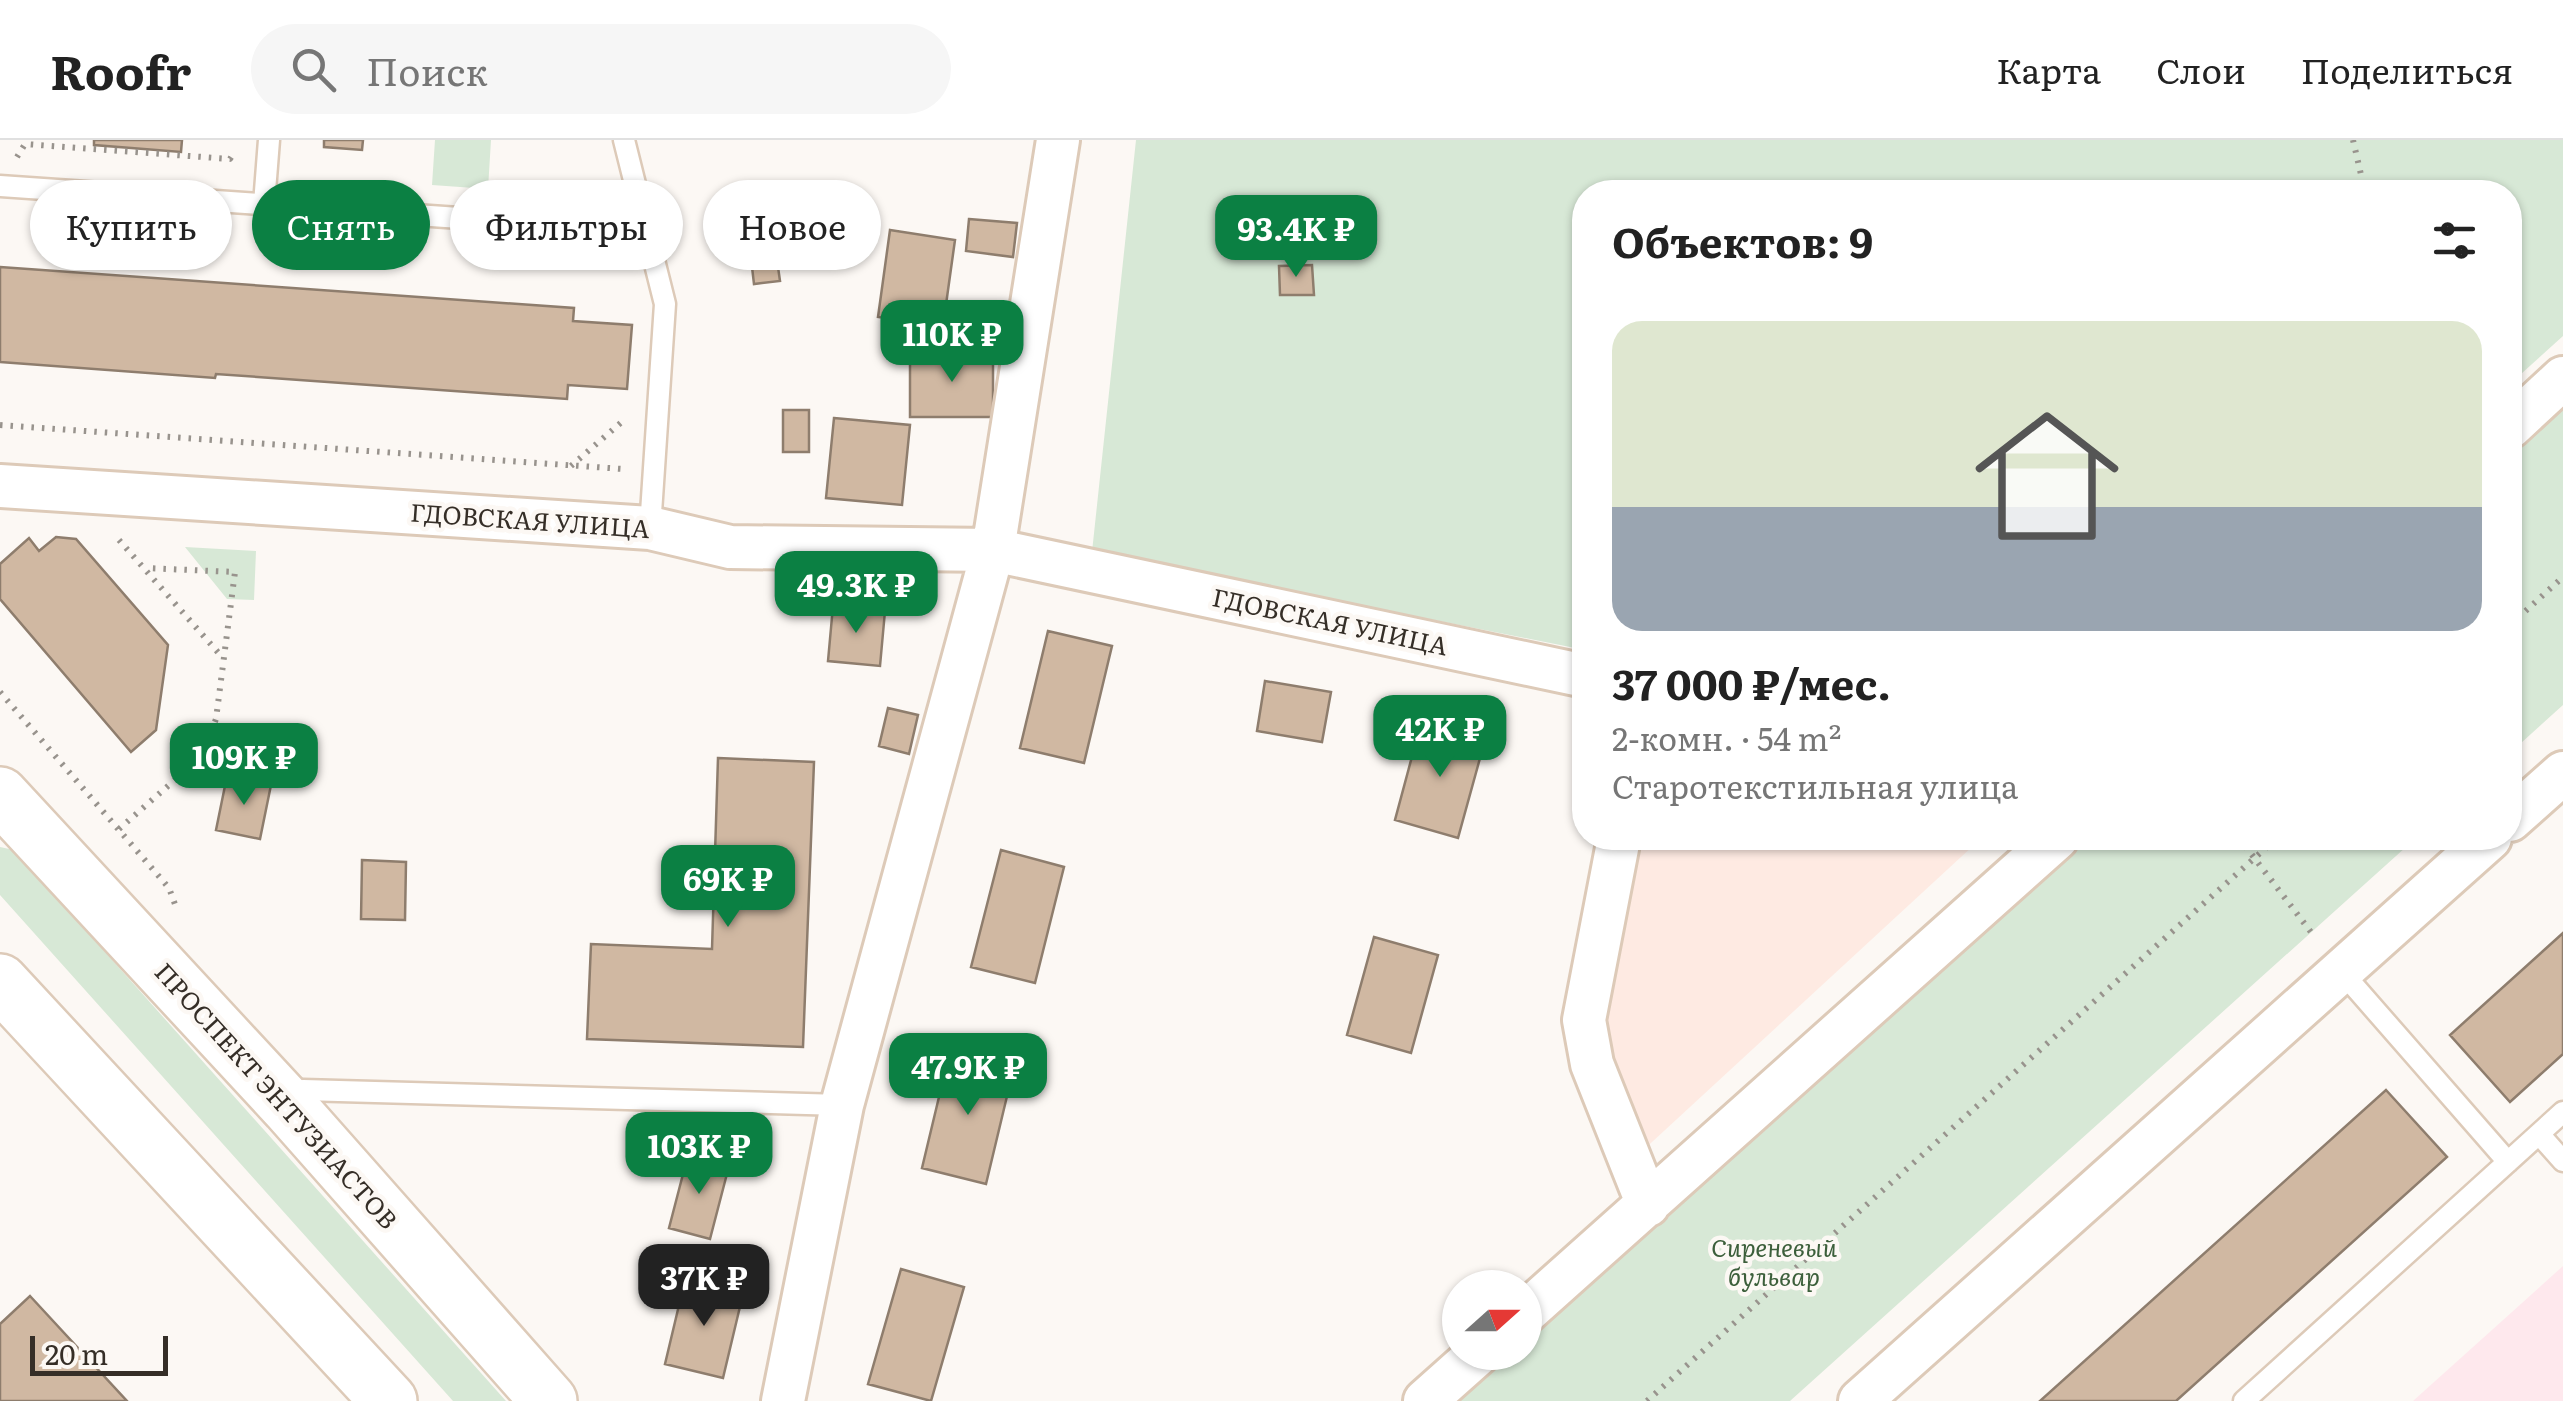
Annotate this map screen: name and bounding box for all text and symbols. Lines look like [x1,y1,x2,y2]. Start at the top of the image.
search box [251,24,951,114]
text: Roofr [50,34,191,105]
text: Поиск [366,41,488,98]
icon: search [286,42,341,97]
text: Карта [1996,43,2101,95]
text: Слои [2156,43,2246,95]
text: Поделиться [2301,43,2513,95]
chip: Купить [30,180,232,270]
chip: Снять [252,180,430,270]
chip: Фильтры [450,180,683,270]
chip: Новое [703,180,881,270]
pin: 93.4K ₽ [1204,195,1388,280]
text: 93.4K ₽ [1237,203,1355,251]
text: Объектов: 9 [1612,209,1873,271]
icon: filters [2427,213,2482,268]
pin: 110K ₽ [871,300,1033,385]
text: 110K ₽ [902,308,1002,356]
icon: home [1957,386,2137,566]
street label: ГДОВСКАЯ УЛИЦА [409,493,651,546]
pin: 49.3K ₽ [764,551,948,636]
text: 49.3K ₽ [797,559,915,607]
street label: ГДОВСКАЯ УЛИЦА [1209,577,1452,664]
text: 37 000 ₽/мес. [1612,651,1891,713]
pin: 42K ₽ [1370,695,1510,780]
text: 42K ₽ [1395,703,1485,751]
text: 2-комн. · 54 m² [1612,713,1841,761]
pin: 109K ₽ [163,723,325,808]
text: 109K ₽ [192,731,296,779]
text: Старотекстильная улица [1612,761,2018,809]
pin: 69K ₽ [658,845,798,930]
text: 69K ₽ [683,853,773,901]
street label: ПРОСПЕКТ ЭНТУЗИАСТОВ [147,954,407,1236]
pin: 47.9K ₽ [876,1033,1060,1118]
text: 47.9K ₽ [911,1041,1025,1089]
pin: 103K ₽ [618,1112,780,1197]
text: 103K ₽ [647,1120,751,1168]
park label: Сиреневый бульвар [1711,1228,1837,1294]
pin: 37K ₽ [634,1244,774,1329]
text: 37K ₽ [660,1252,748,1300]
north arrow [1442,1270,1542,1370]
map controls [1442,1270,1542,1370]
scale bar [30,1331,168,1376]
text: 20 m [45,1332,108,1374]

